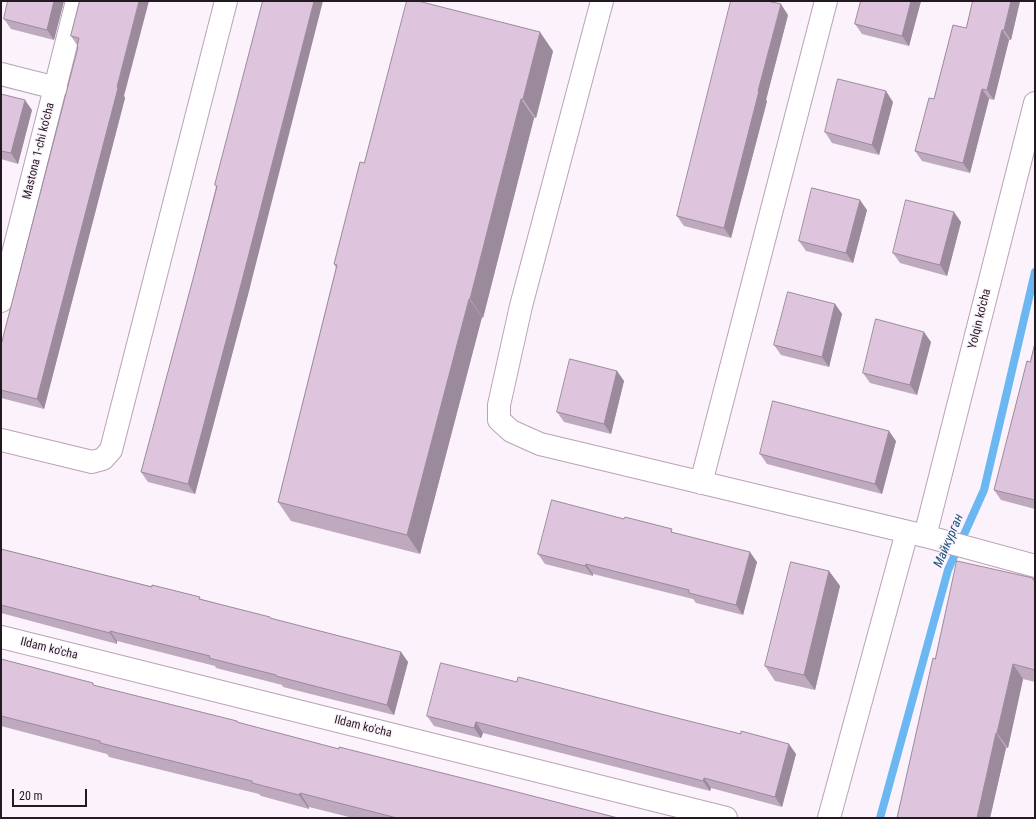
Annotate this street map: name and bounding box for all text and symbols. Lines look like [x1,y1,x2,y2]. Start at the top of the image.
street label: Mastona 1-chi ko'cha [20,101,58,201]
street label: Yolqin ko'cha [966,287,994,351]
water label: Майкурган [931,512,967,570]
street label: Ildam ko'cha [19,635,79,663]
street label: Ildam ko'cha [333,713,393,741]
scale bar [14,781,89,807]
text: 20 m [19,789,43,803]

